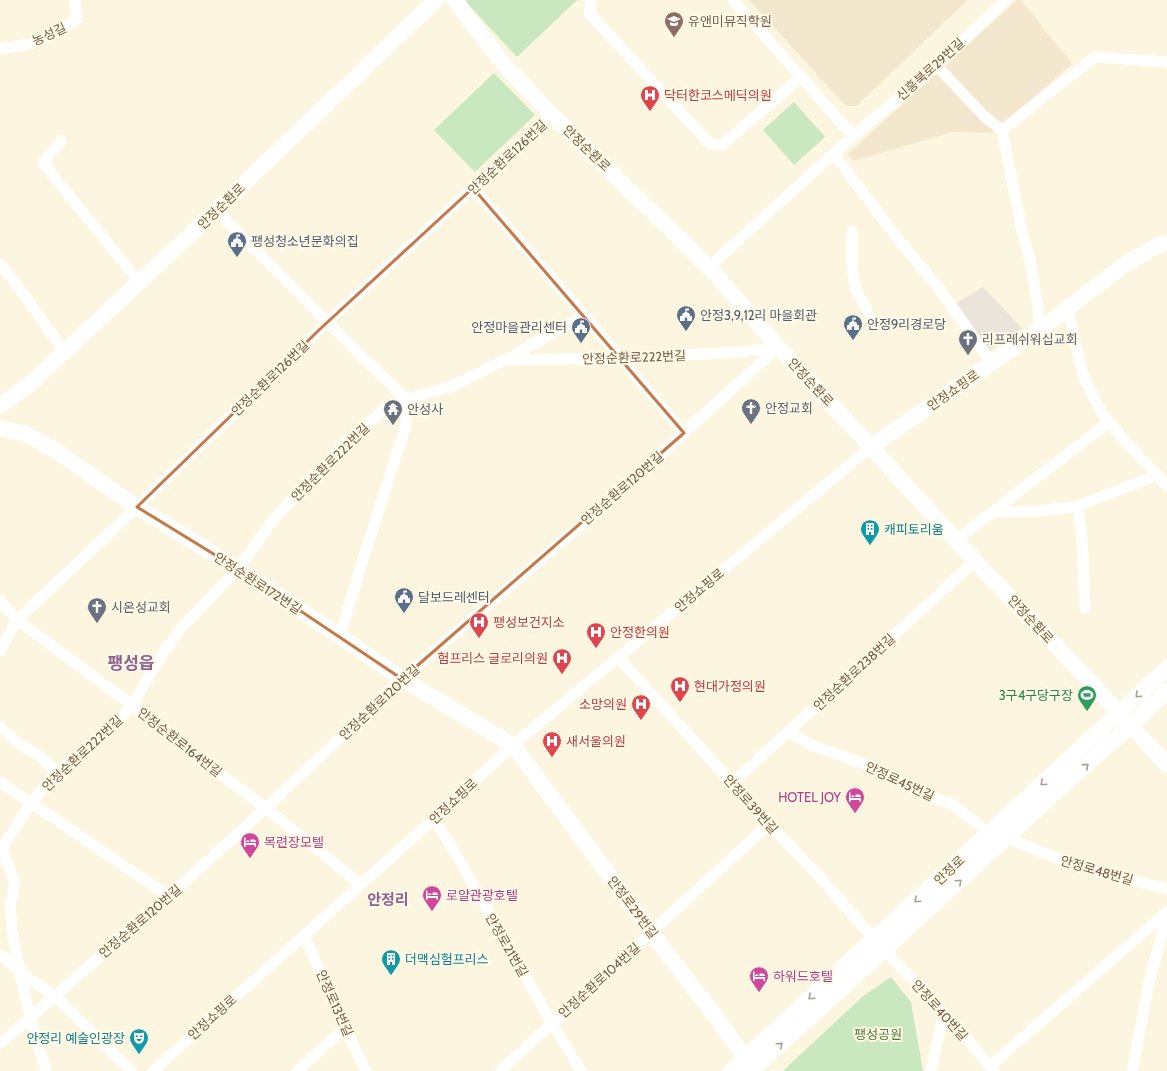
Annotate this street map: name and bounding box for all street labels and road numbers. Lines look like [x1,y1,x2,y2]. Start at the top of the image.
street label: 농성길 [29,19,69,49]
street label: 신흥북로29번길 [893,34,967,104]
street label: 안정순환로126번길 [464,116,550,198]
street label: 안정순환로 [560,121,614,175]
street label: 안정순환로 [194,179,248,233]
street label: 안정순환로126번길 [228,337,312,419]
street label: 안정순환로222번길 [582,347,686,367]
street label: 안정순환로 [785,355,837,409]
street label: 안정쇼핑로 [924,366,982,414]
street label: 안정순환로222번길 [288,420,372,504]
street label: 안정순환로120번길 [578,448,666,528]
street label: 안정순환로172번길 [211,549,305,617]
street label: 안정쇼핑로 [671,565,727,615]
street label: 안정순환로 [1005,592,1057,646]
street label: 안정순환로238번길 [810,630,898,714]
street label: 안정순환로120번길 [336,661,422,743]
street label: 안정순환로164번길 [135,704,225,780]
street label: 안정순환로222번길 [38,712,126,794]
street label: 안정로45번길 [863,758,937,804]
street label: 안정로39번길 [720,771,782,837]
street label: 안정쇼핑로 [426,775,480,827]
street label: 안정로 [930,852,968,888]
street label: 안정로48번길 [1059,852,1135,888]
street label: 안정로29번길 [604,873,662,941]
street label: 안정순환로120번길 [96,881,184,961]
street label: 안정로21번길 [482,910,532,980]
street label: 안정순환로104번길 [555,939,643,1021]
street label: 안정로13번길 [313,967,357,1039]
street label: 안정로40번길 [908,976,972,1044]
street label: 안정쇼핑로 [184,991,240,1043]

